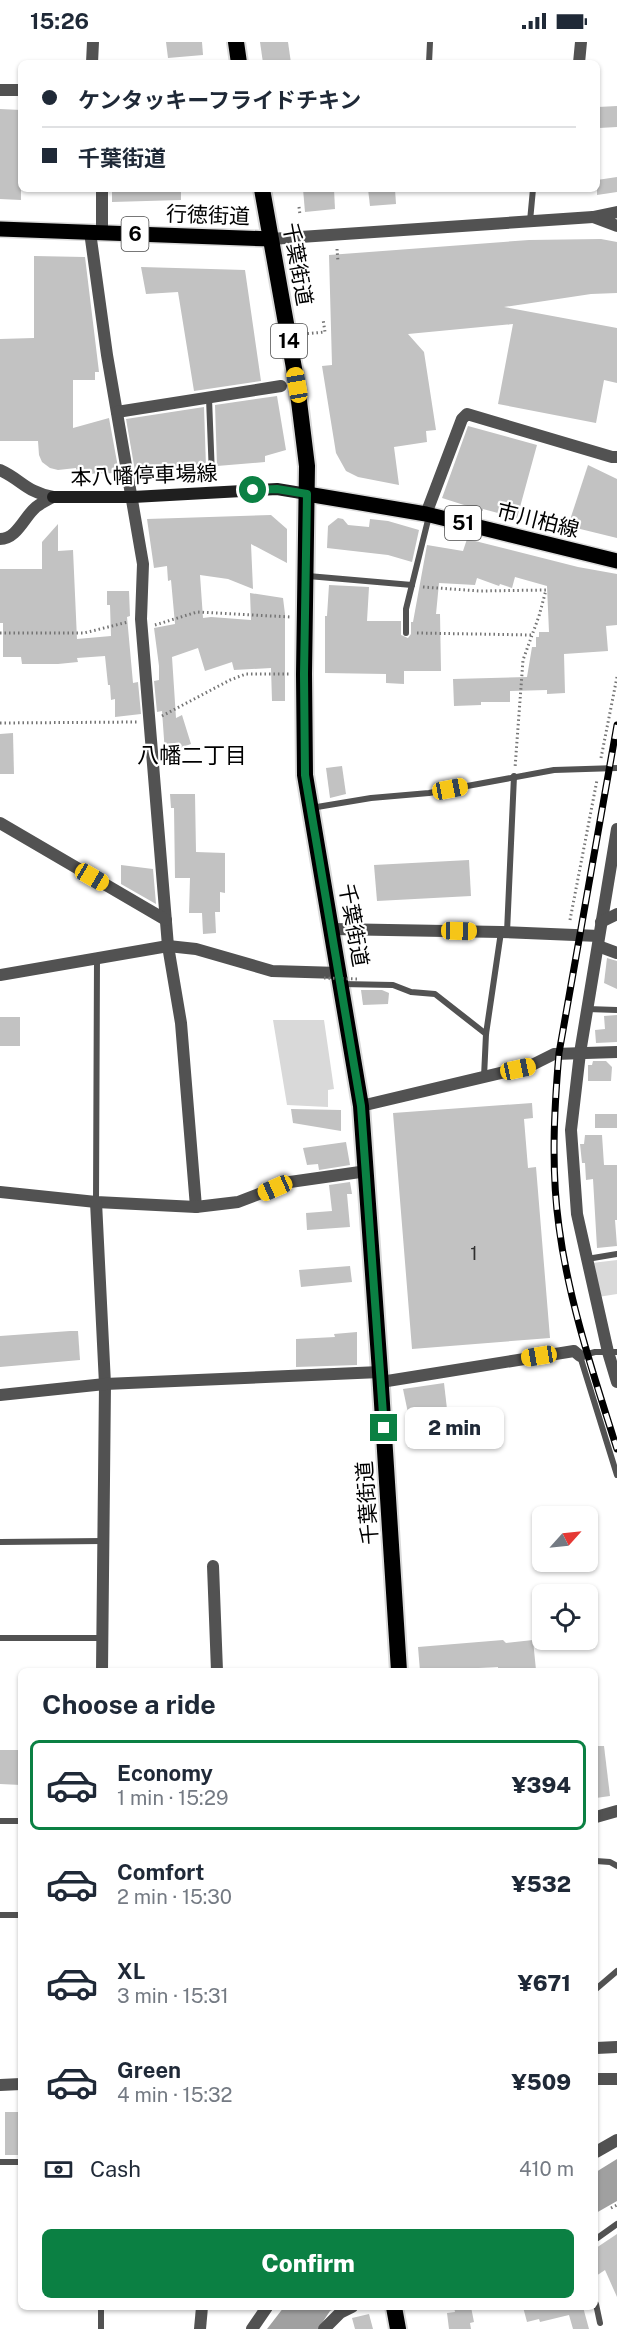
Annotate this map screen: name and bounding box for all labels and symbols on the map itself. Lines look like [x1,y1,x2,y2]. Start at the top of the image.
street label: 行徳街道 [166,201,250,229]
road number: 6 [122,217,148,251]
street label: 千葉街道 [278,220,318,308]
road number: 14 [271,324,307,358]
car [285,366,309,404]
street label: 本八幡停車場線 [70,460,218,490]
route start [239,476,266,503]
street label: 市川柏線 [494,498,582,542]
road number: 51 [445,506,481,540]
district label: 八幡二丁目 [137,742,247,768]
car [431,777,469,801]
car [72,860,112,894]
street label: 千葉街道 [334,881,374,969]
car [441,922,477,940]
car [499,1056,537,1082]
car [255,1172,295,1204]
house number: 1 [470,1243,478,1264]
car [520,1344,558,1368]
callout: 2 min [405,1407,504,1449]
route end [370,1414,397,1441]
street label: 千葉街道 [352,1460,382,1546]
north arrow [532,1506,598,1572]

